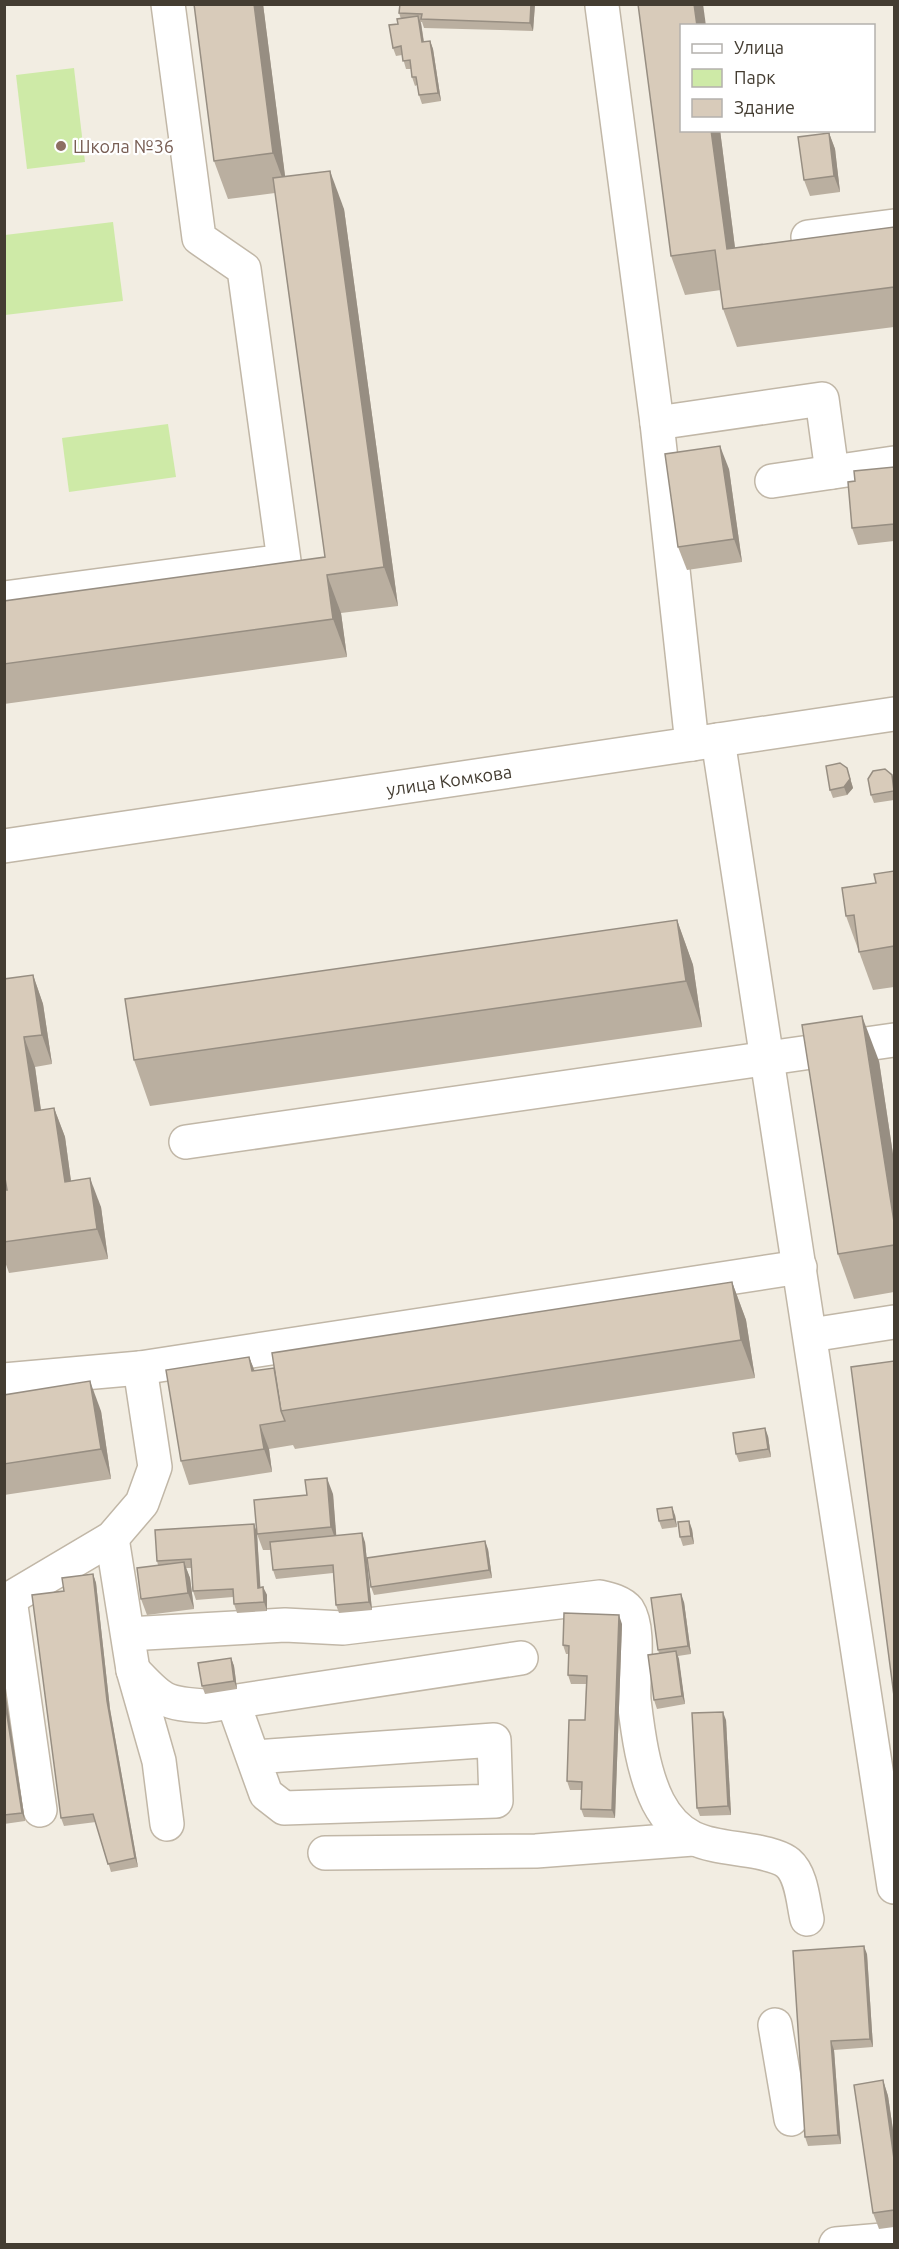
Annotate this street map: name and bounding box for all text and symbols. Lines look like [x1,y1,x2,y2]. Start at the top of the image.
legend [680,24,875,132]
text: Улица [734,37,784,57]
text: Парк [734,67,775,87]
text: Здание [734,97,795,117]
place label: Школа №36 [73,136,174,156]
marker: Школа №36 [54,139,68,153]
street label: улица Комкова [385,761,513,799]

